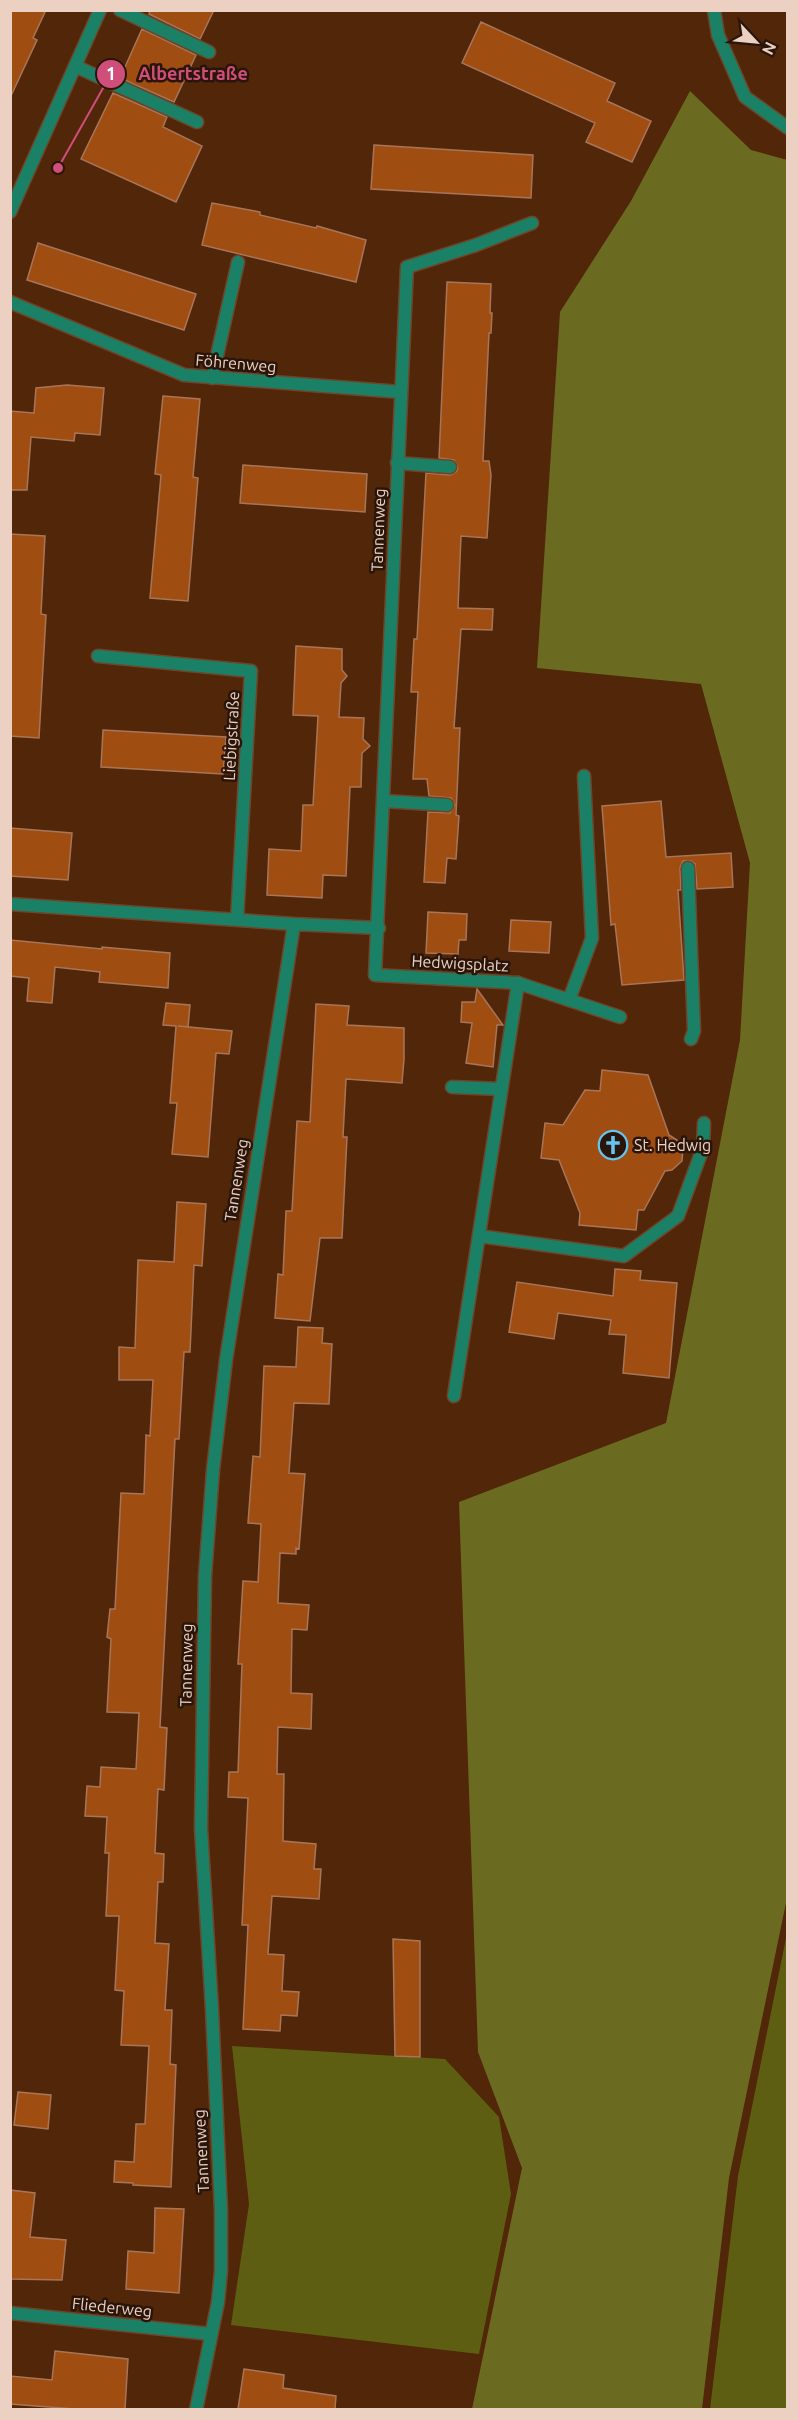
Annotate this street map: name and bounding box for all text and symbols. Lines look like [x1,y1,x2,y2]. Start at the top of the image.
north arrow [726,12,786,72]
text: N [759,39,780,58]
callout: Albertstraße [96,56,260,92]
text: 1 [106,63,116,83]
text: Albertstraße [138,63,248,83]
street label: Föhrenweg [195,350,277,376]
street label: Tannenweg [368,488,388,572]
street label: Liebigstraße [220,691,242,781]
street label: Hedwigsplatz [411,951,509,975]
church icon: St. Hedwig [597,1129,629,1161]
place label: St. Hedwig [634,1136,711,1154]
street label: Tannenweg [221,1138,251,1222]
street label: Tannenweg [176,1623,196,1707]
street label: Tannenweg [190,2109,212,2193]
street label: Fliederweg [71,2294,153,2320]

